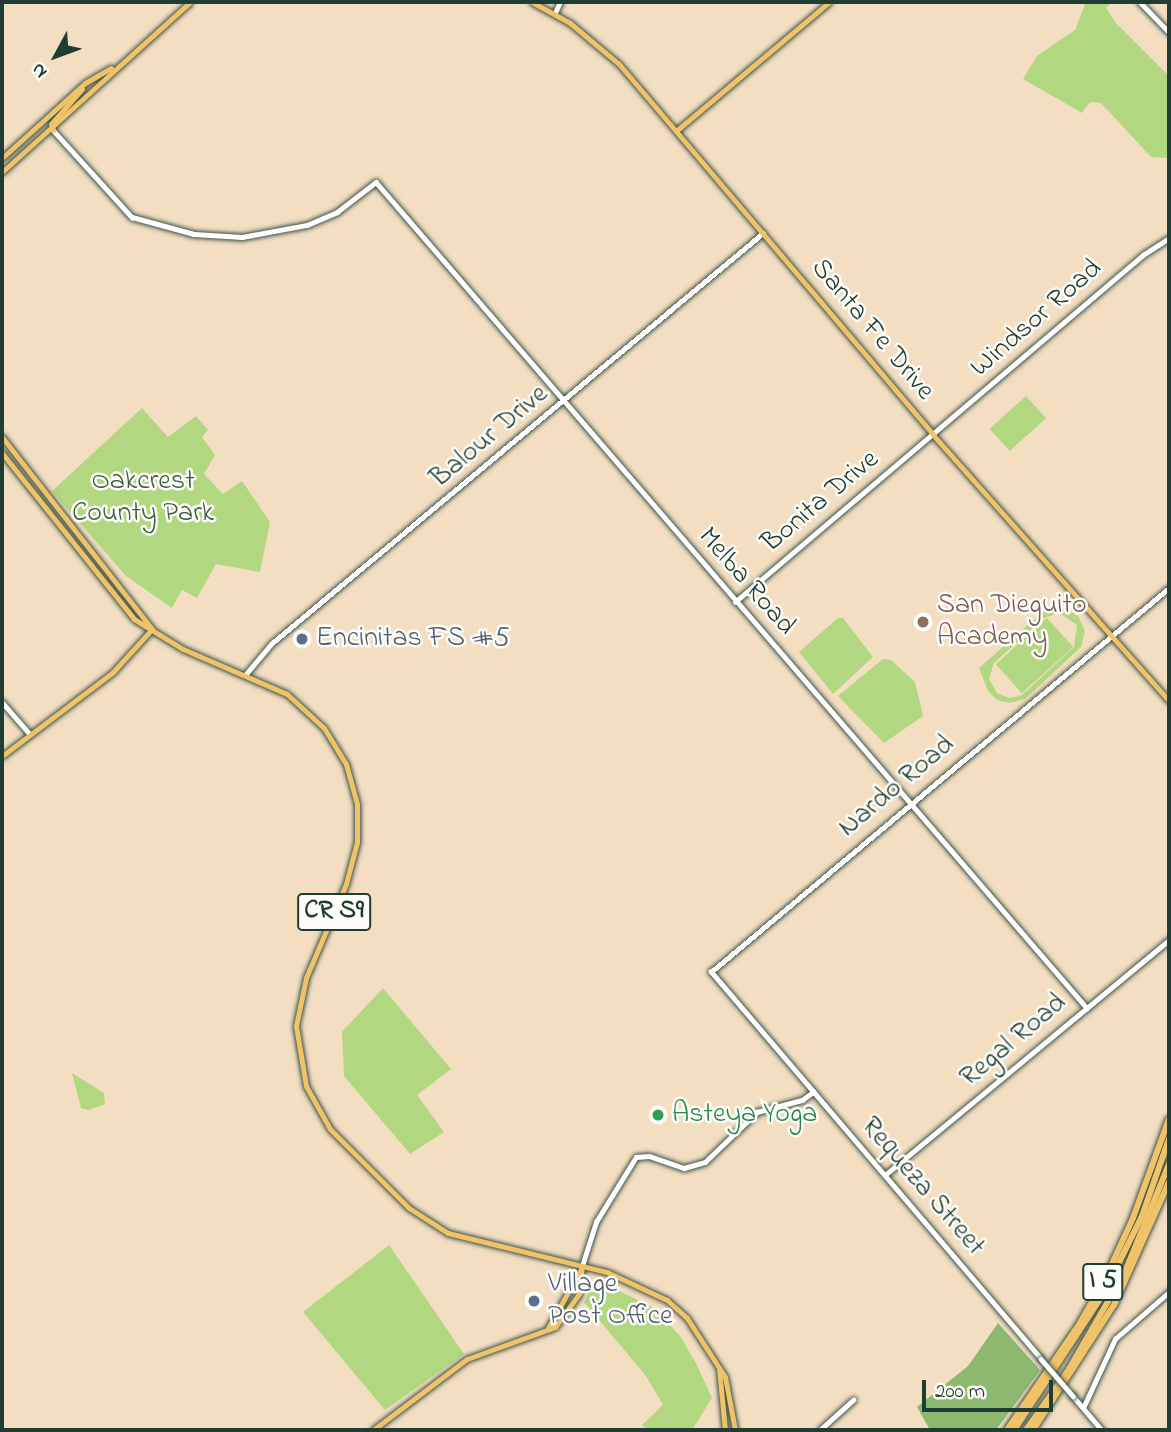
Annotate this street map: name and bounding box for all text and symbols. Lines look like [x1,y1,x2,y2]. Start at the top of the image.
north arrow [21,21,91,91]
text: N [25,56,54,84]
street label: Santa Fe Drive [803,252,941,408]
street label: Windsor Road [964,253,1110,385]
street label: Balour Drive [424,378,556,496]
street label: Bonita Drive [756,443,886,561]
park label: Oakcrest County Park [72,465,214,531]
street label: Melba Road [690,521,802,643]
place label: San Dieguito Academy [937,589,1087,655]
marker: San Dieguito Academy [915,614,931,630]
place label: Encinitas FS #5 [316,622,510,656]
marker: Encinitas FS #5 [294,631,310,647]
street label: Nardo Road [832,729,962,845]
road number: CR S9 [296,890,372,934]
street label: Regal Road [954,987,1074,1095]
place label: Asteya Yoga [672,1098,817,1132]
marker: Asteya Yoga [650,1107,666,1123]
street label: Requeza Street [853,1111,991,1263]
road number: I 5 [1082,1260,1124,1304]
place label: Village Post Office [548,1268,673,1334]
marker: Village Post Office [526,1293,542,1309]
scale bar [926,1366,1057,1410]
text: 200 m [935,1377,985,1407]

